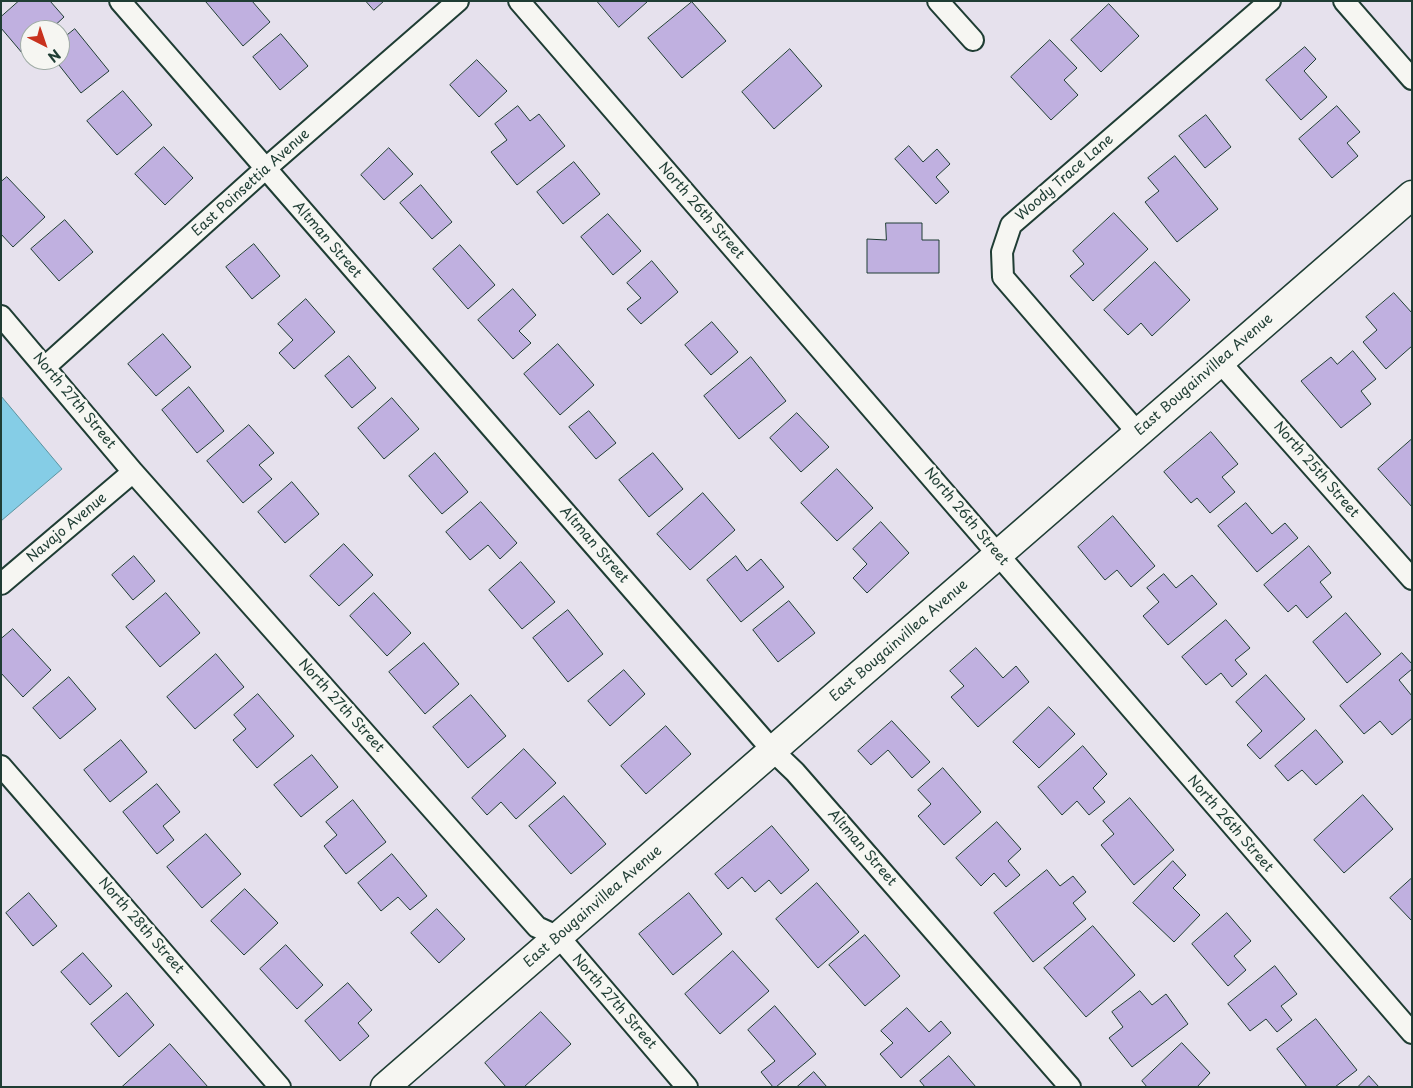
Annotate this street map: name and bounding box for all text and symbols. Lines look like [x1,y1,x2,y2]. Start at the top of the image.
north arrow [20,20,70,70]
text: N [43,44,66,68]
street label: East Poinsettia Avenue [189,126,313,240]
street label: Woody Trace Lane [1013,131,1117,225]
street label: North 26th Street [654,159,748,263]
street label: Altman Street [289,198,365,282]
street label: East Bougainvillea Avenue [1132,311,1276,439]
street label: North 27th Street [29,350,119,452]
street label: North 25th Street [1270,419,1362,521]
street label: North 26th Street [920,465,1012,569]
street label: Navajo Avenue [24,490,110,566]
street label: Altman Street [556,503,632,587]
street label: East Bougainvillea Avenue [827,577,971,705]
street label: North 27th Street [295,656,387,756]
street label: North 26th Street [1183,772,1277,876]
street label: Altman Street [824,806,900,890]
street label: East Bougainvillea Avenue [521,843,665,971]
street label: North 28th Street [95,874,187,978]
street label: North 27th Street [568,951,660,1053]

